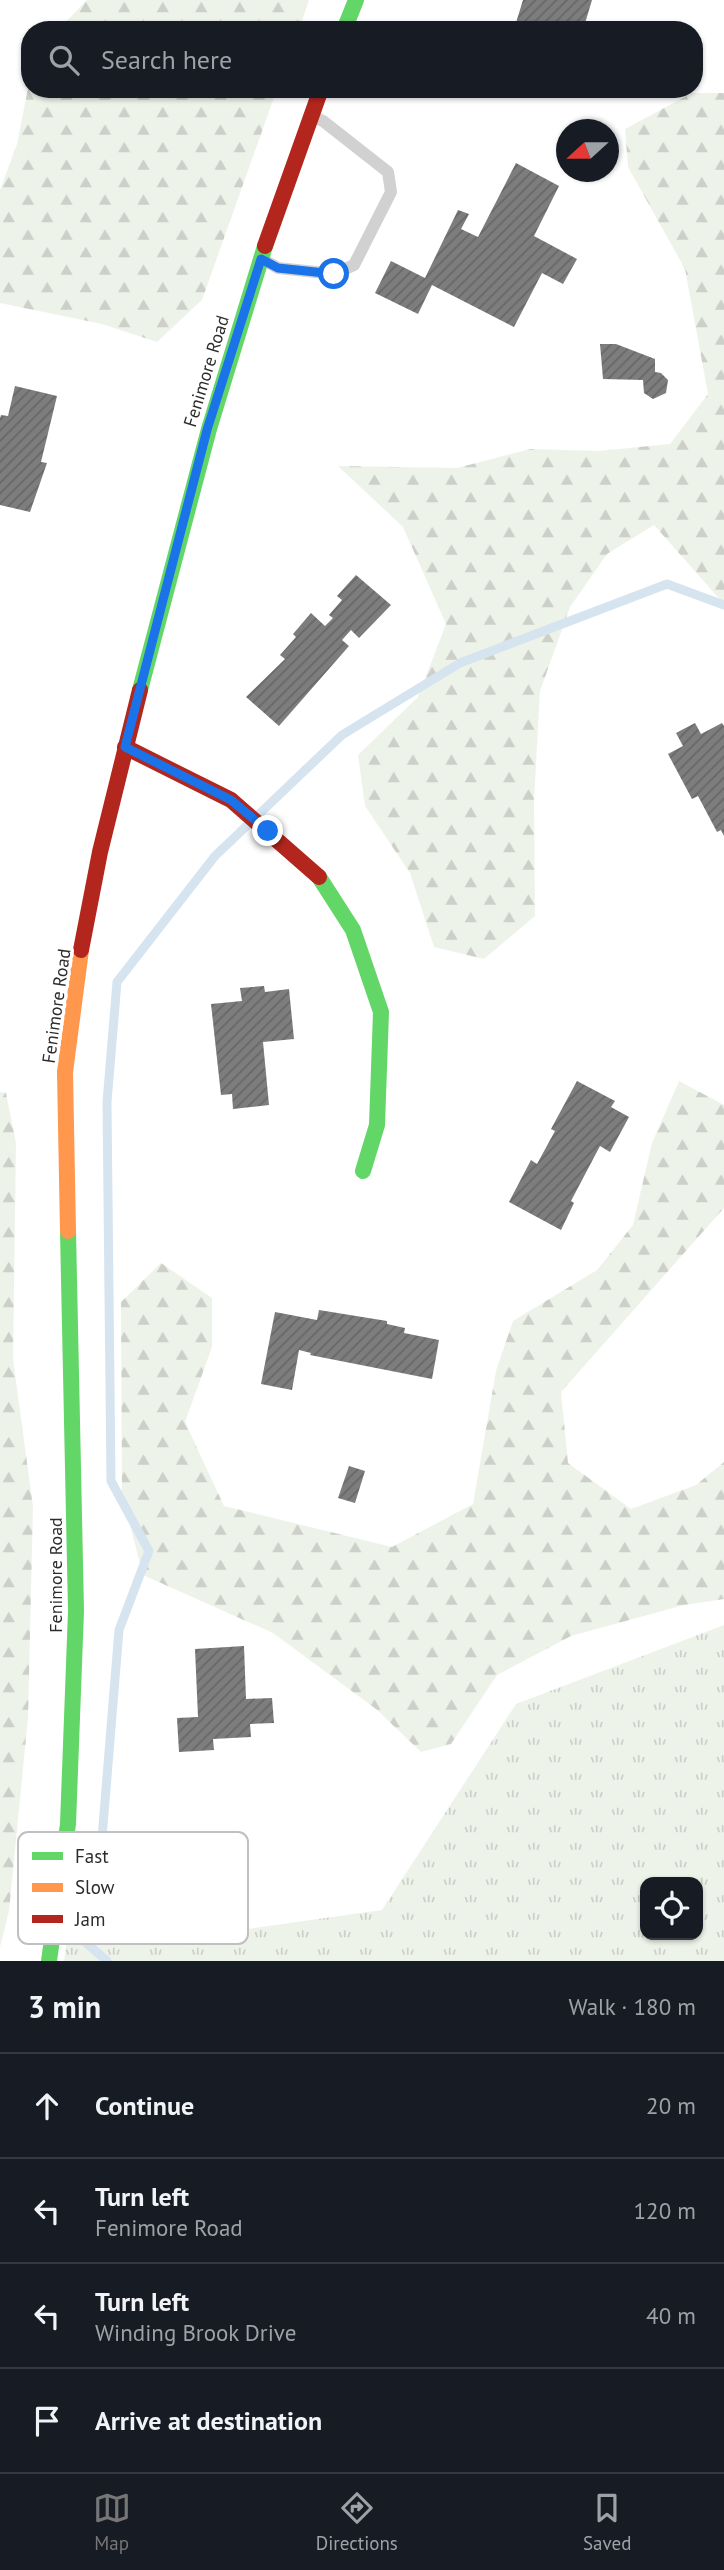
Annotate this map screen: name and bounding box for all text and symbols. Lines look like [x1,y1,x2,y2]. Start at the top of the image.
search box [21,21,703,98]
icon: search [45,41,83,79]
text: Search here [101,43,232,76]
north arrow [556,119,619,182]
route start [318,258,349,289]
street label: Fenimore Road [178,312,234,430]
route end [252,815,283,846]
street label: Fenimore Road [37,947,75,1065]
street label: Fenimore Road [44,1517,67,1633]
legend [18,1832,248,1944]
text: Fast [75,1844,109,1868]
text: Slow [75,1875,115,1899]
map controls [640,1877,703,1940]
button: locate [640,1877,703,1940]
text: Jam [74,1907,105,1931]
text: 3 min [28,1987,101,2026]
text: Walk · 180 m [569,1992,696,2021]
icon: ahead [28,2087,66,2125]
text: Continue [95,2089,194,2122]
text: 20 m [646,2091,696,2120]
text: Turn left [95,2180,189,2213]
icon: left [28,2192,66,2230]
text: 120 m [634,2196,696,2225]
text: Fenimore Road [95,2213,243,2242]
text: Turn left [95,2285,189,2318]
icon: left [28,2297,66,2335]
text: 40 m [646,2301,696,2330]
text: Winding Brook Drive [95,2318,296,2347]
icon: arrive [28,2402,66,2440]
text: Arrive at destination [95,2404,322,2437]
tab: Map [93,2489,131,2555]
tab: Directions [316,2489,398,2555]
tab: Saved [583,2489,631,2555]

